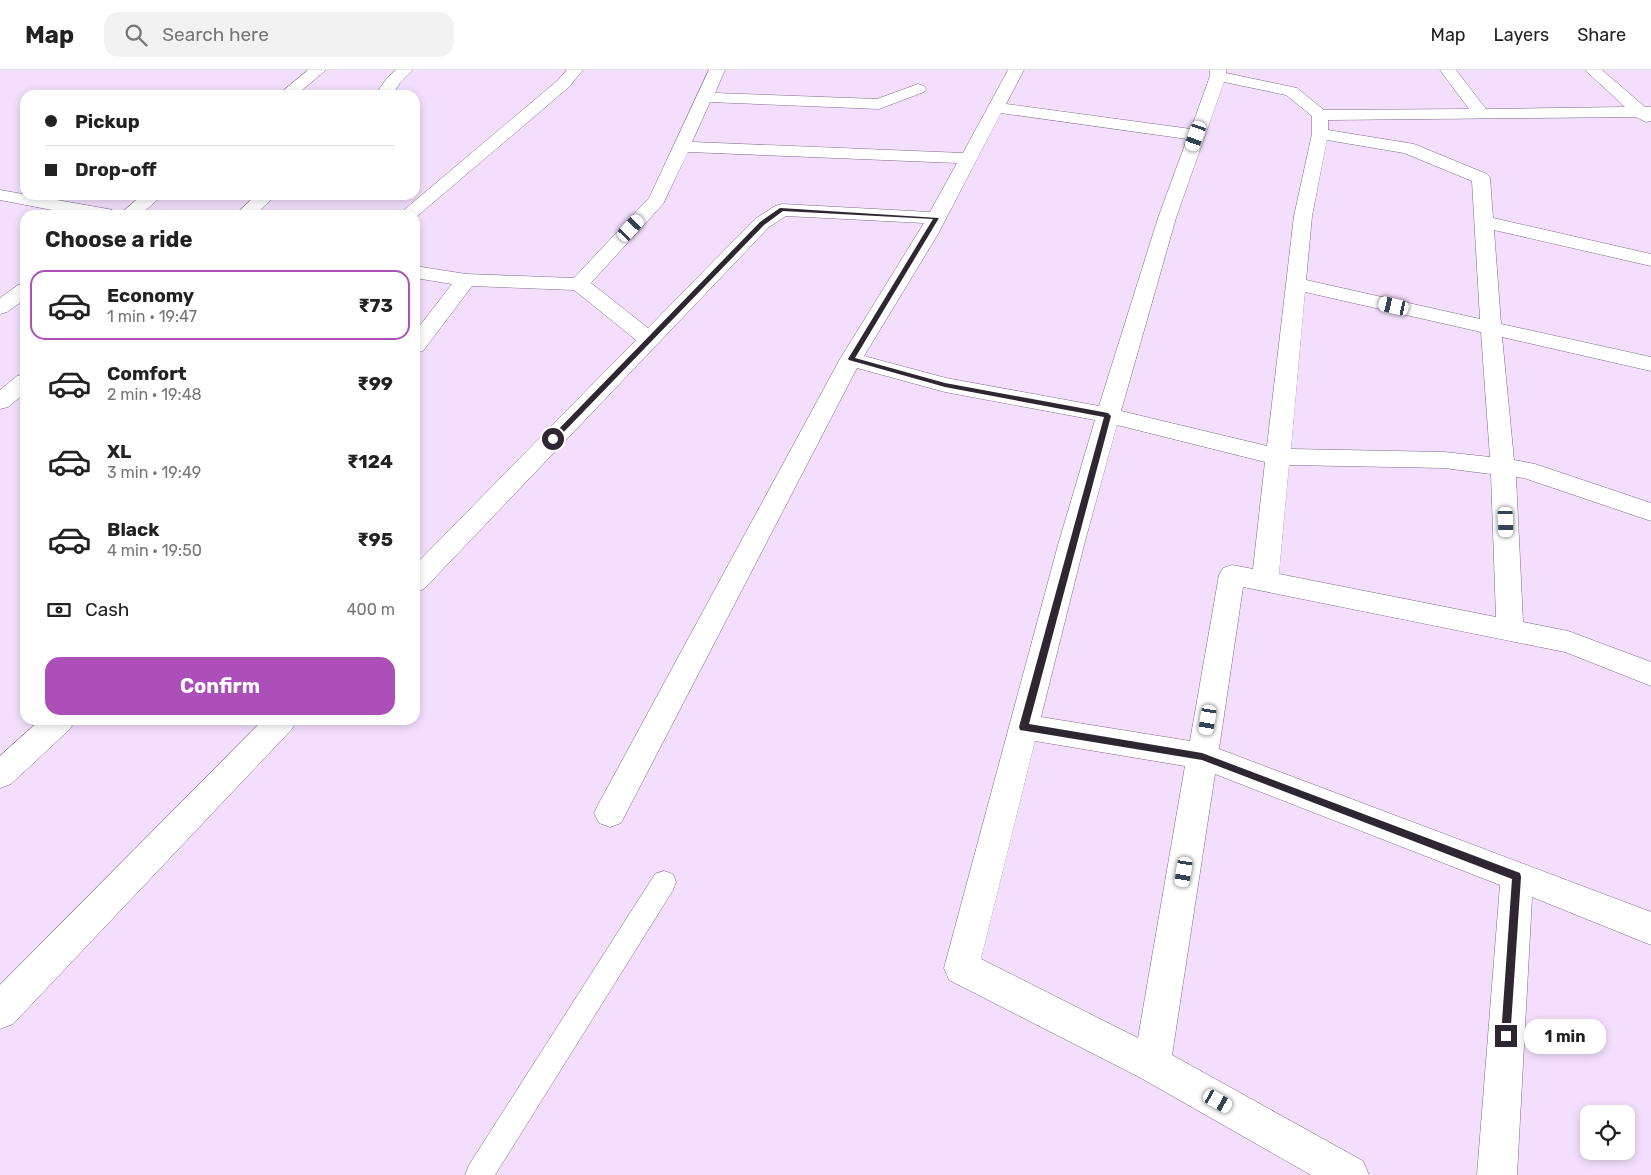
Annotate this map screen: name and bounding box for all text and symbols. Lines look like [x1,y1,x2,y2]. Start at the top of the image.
search box [104,12,454,57]
text: Map [25,21,74,49]
icon: search [122,21,150,49]
text: Search here [162,23,269,46]
text: Map [1431,24,1466,46]
text: Layers [1494,24,1549,46]
text: Share [1577,24,1626,46]
text: Pickup [75,110,140,133]
car [1184,119,1207,153]
text: Drop-off [75,158,157,181]
car [615,212,646,244]
text: Choose a ride [45,226,192,253]
icon: car [47,283,92,328]
text: Economy [107,284,194,307]
text: ₹73 [358,294,393,317]
car [1377,295,1410,317]
text: 1 min · 19:47 [107,307,197,326]
icon: car [47,361,92,406]
text: Comfort [107,362,187,385]
text: ₹99 [357,372,393,395]
text: 2 min · 19:48 [107,385,202,404]
route start [542,428,564,450]
icon: car [47,439,92,484]
text: XL [107,440,131,463]
text: ₹124 [347,450,393,473]
text: 3 min · 19:49 [107,463,201,482]
car [1497,507,1514,537]
icon: car [47,517,92,562]
text: Black [107,518,159,541]
text: ₹95 [357,528,393,551]
text: 4 min · 19:50 [107,541,202,560]
icon: cash [45,596,73,624]
text: Cash [85,598,129,621]
text: 400 m [347,600,395,619]
button: Confirm [45,657,395,715]
car [1198,704,1217,736]
car [1174,856,1193,888]
callout: 1 min [1524,1018,1606,1054]
route end [1495,1025,1517,1047]
text: 1 min [1545,1027,1585,1046]
car [1201,1087,1234,1115]
map controls [1580,1105,1635,1160]
button: locate [1580,1105,1635,1160]

